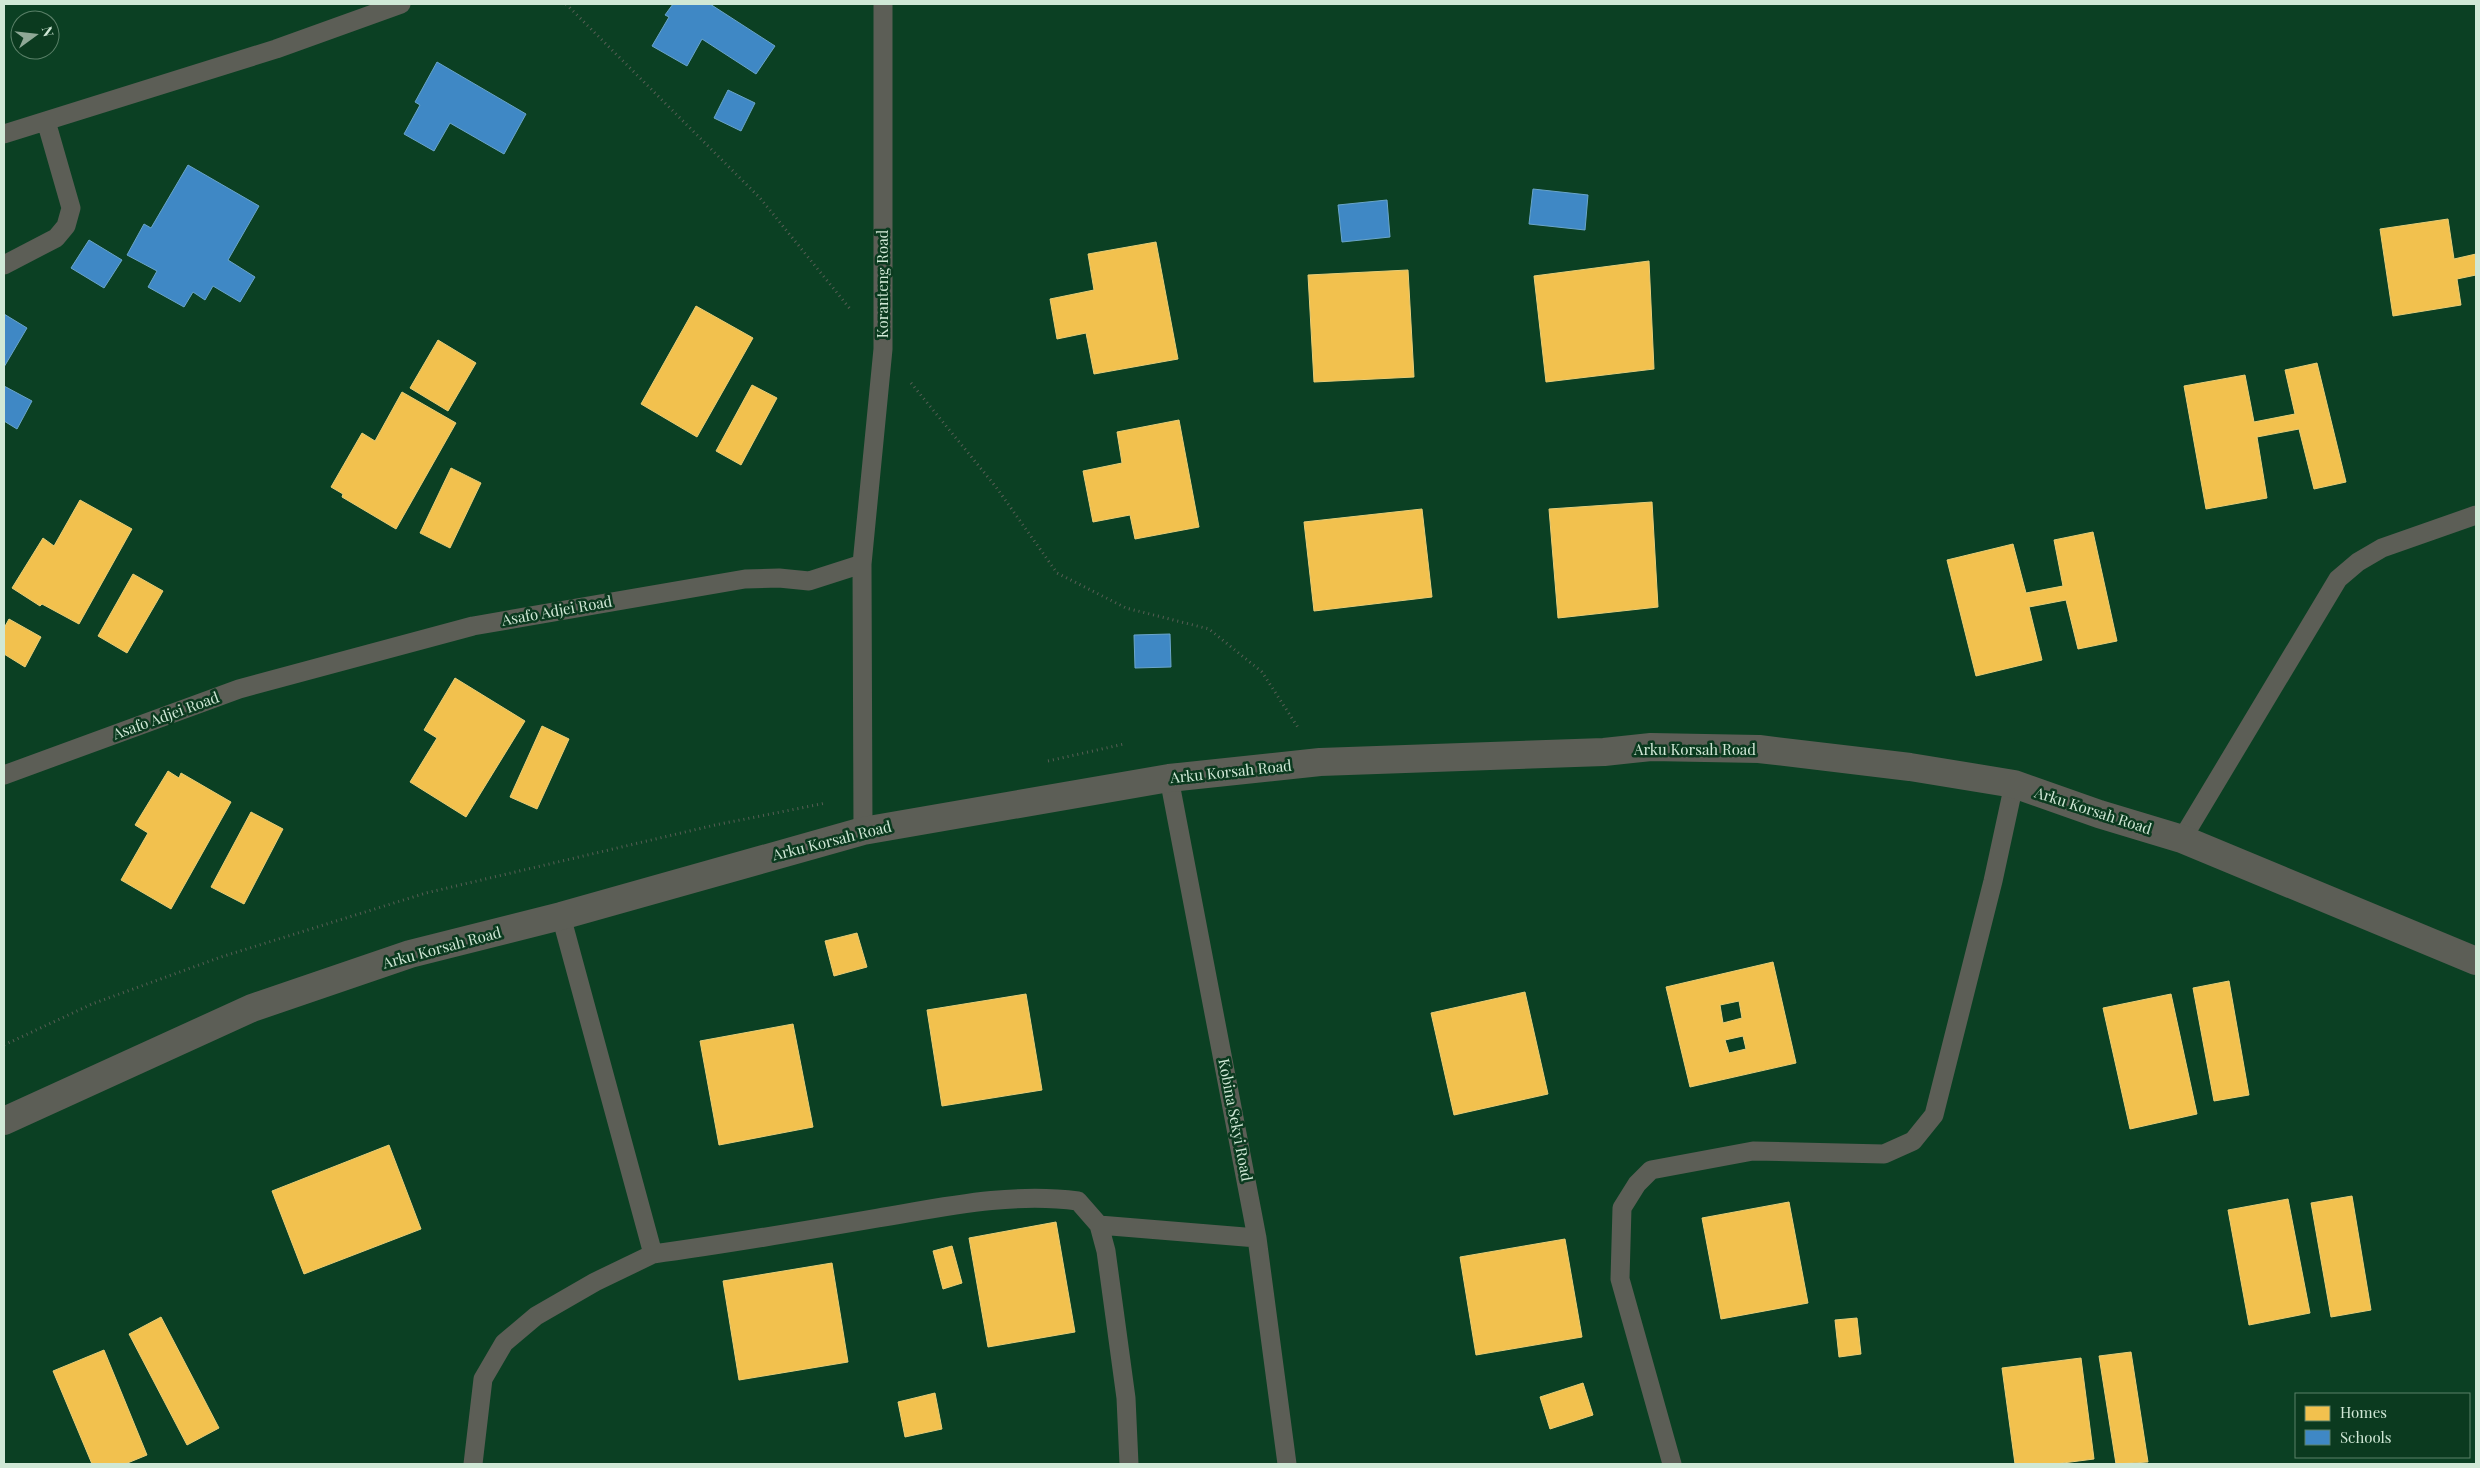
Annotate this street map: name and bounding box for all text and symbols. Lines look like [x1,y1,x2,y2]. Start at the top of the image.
north arrow [10,10,60,60]
text: N [38,24,59,39]
street label: Koranteng Road [872,229,892,338]
street label: Asafo Adjei Road [499,590,614,630]
street label: Asafo Adjei Road [109,686,222,744]
street label: Arku Korsah Road [1633,739,1756,759]
street label: Arku Korsah Road [1168,755,1293,787]
street label: Arku Korsah Road [2031,781,2155,839]
street label: Arku Korsah Road [769,815,894,865]
street label: Arku Korsah Road [379,922,504,973]
street label: Kobina Sekyi Road [1214,1057,1258,1183]
legend [2295,1393,2470,1458]
text: Homes [2340,1402,2387,1422]
text: Schools [2340,1427,2392,1447]

